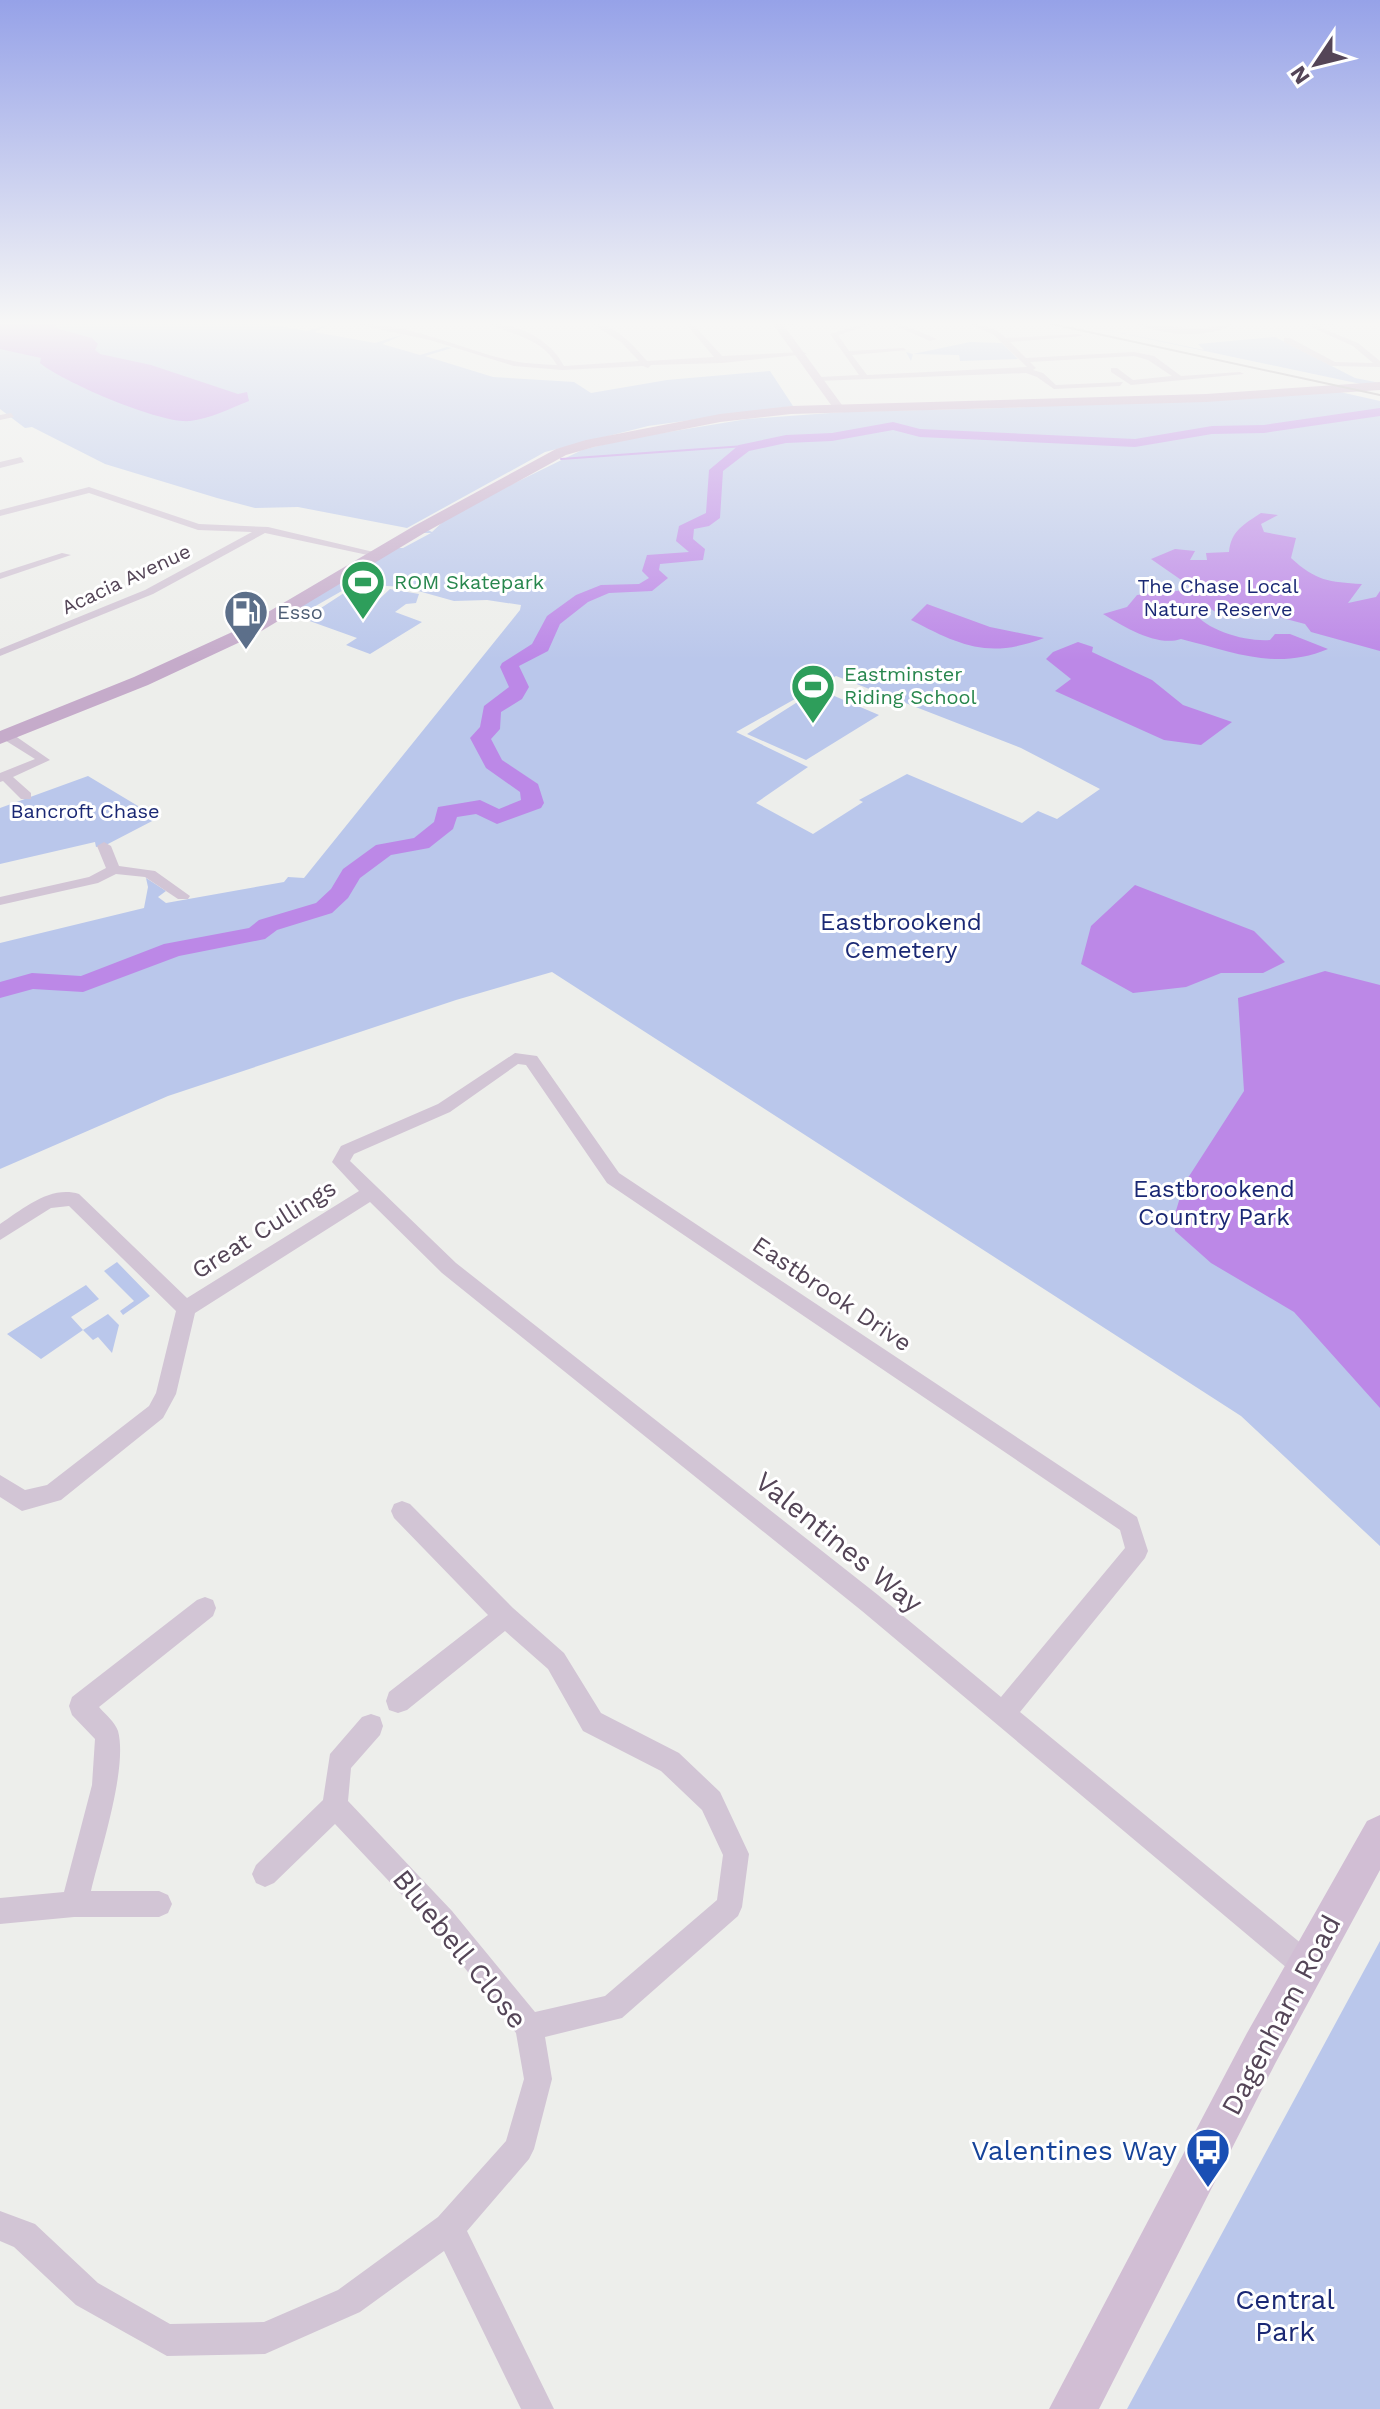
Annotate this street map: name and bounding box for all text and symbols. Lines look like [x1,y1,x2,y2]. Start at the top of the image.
north arrow [1276,24,1356,104]
text: N [1285,61,1315,89]
street label: Acacia Avenue [58,539,194,619]
sports icon: ROM Skatepark [339,558,387,621]
place label: ROM Skatepark [394,570,544,594]
park label: The Chase Local Nature Reserve [1137,574,1299,621]
fuel station icon: Esso [222,588,270,651]
place label: Esso [277,600,323,624]
sports icon: Eastminster Riding School [789,662,837,725]
place label: Eastminster Riding School [844,662,977,709]
park label: Bancroft Chase [10,799,160,823]
park label: Eastbrookend Cemetery [820,908,982,964]
street label: Great Cullings [187,1174,341,1284]
park label: Eastbrookend Country Park [1133,1175,1295,1231]
street label: Eastbrook Drive [747,1230,917,1358]
street label: Valentines Way [749,1464,930,1620]
street label: Bluebell Close [386,1863,534,2035]
street label: Dagenham Road [1214,1909,1348,2121]
bus stop icon: Valentines Way [1184,2126,1232,2189]
place label: Valentines Way [971,2134,1178,2167]
park label: Central Park [1235,2283,1335,2348]

